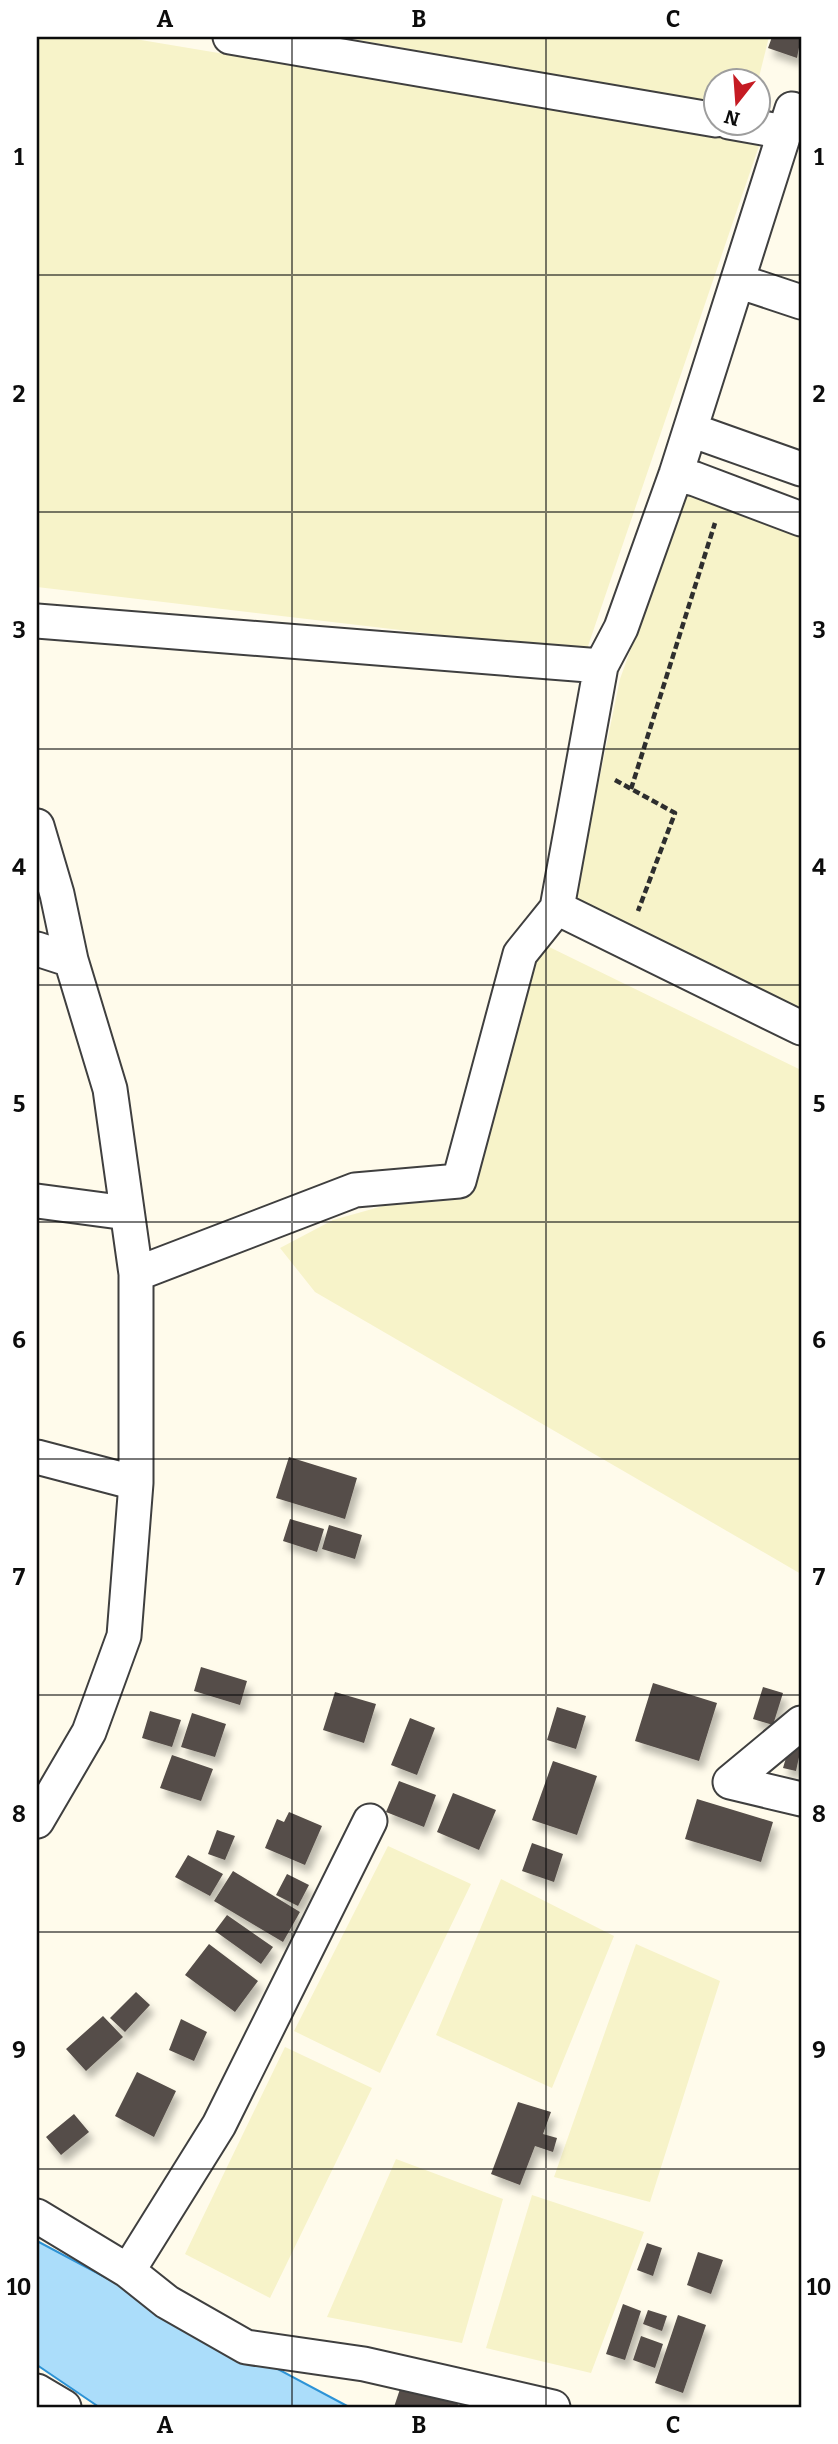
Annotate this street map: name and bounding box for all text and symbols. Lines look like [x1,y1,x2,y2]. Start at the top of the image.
text: A [157,5,174,33]
text: B [412,5,426,33]
text: C [666,5,680,33]
north arrow [702,66,772,136]
text: N [721,105,743,131]
text: 1 [14,143,24,171]
text: 1 [814,143,824,171]
text: 2 [13,380,26,408]
text: 2 [813,380,826,408]
text: 3 [12,616,26,644]
text: 3 [812,616,826,644]
text: 4 [12,853,26,881]
text: 4 [812,853,826,881]
text: 5 [13,1090,25,1118]
text: 5 [813,1090,825,1118]
text: 6 [12,1326,26,1354]
text: 6 [812,1326,826,1354]
text: 7 [13,1563,26,1591]
text: 7 [813,1563,826,1591]
text: 8 [12,1800,26,1828]
text: 8 [812,1800,826,1828]
text: 9 [12,2036,26,2064]
text: 9 [812,2036,826,2064]
text: 10 [7,2273,31,2301]
text: 10 [807,2273,831,2301]
text: A [157,2411,174,2439]
text: B [412,2411,426,2439]
text: C [666,2411,680,2439]

